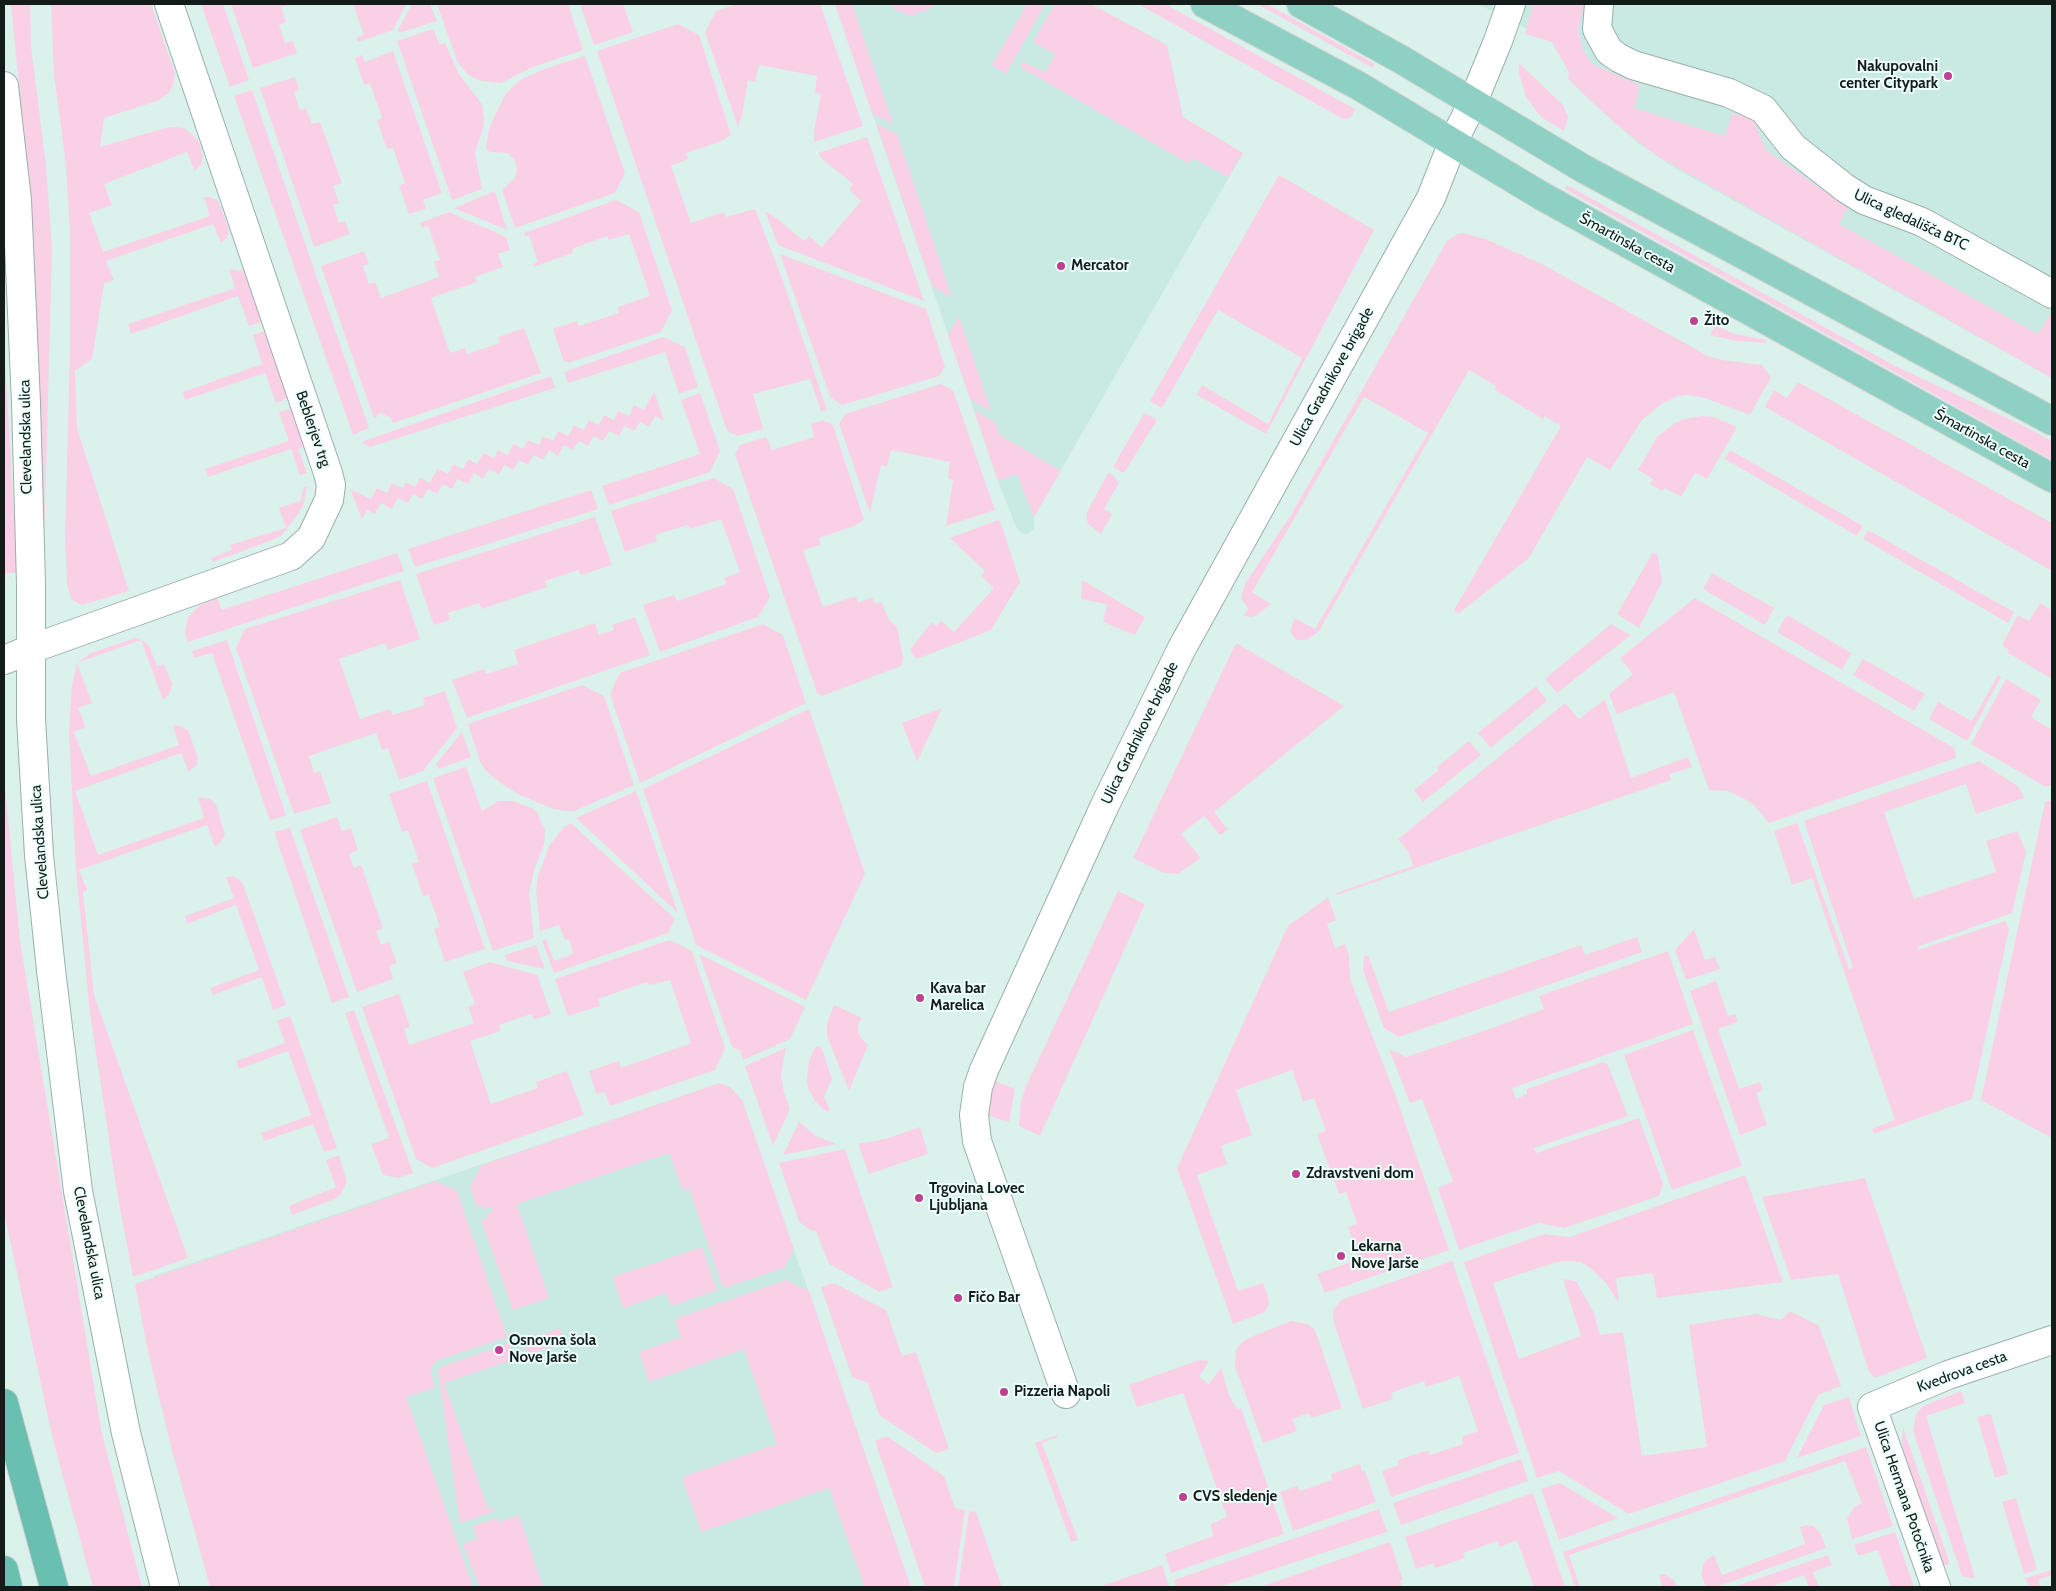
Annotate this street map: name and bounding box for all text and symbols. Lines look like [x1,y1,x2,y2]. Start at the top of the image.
place label: Nakupovalni center Citypark [1840,58,1938,93]
marker: Nakupovalni center Citypark [1942,70,1954,82]
street label: Ulica gledališča BTC [1851,186,1971,254]
street label: Šmartinska cesta [1576,209,1678,277]
place label: Mercator [1071,257,1129,275]
marker: Mercator [1055,260,1067,272]
street label: Ulica Gradnikove brigade [1286,304,1378,450]
place label: Žito [1704,312,1729,330]
marker: Žito [1688,315,1700,327]
street label: Clevelandska ulica [16,379,36,495]
street label: Beblerjev trg [292,388,334,470]
street label: Šmartinska cesta [1931,405,2033,473]
street label: Ulica Gradnikove brigade [1098,659,1182,807]
street label: Clevelandska ulica [27,784,53,900]
place label: Kava bar Marelica [930,980,986,1015]
marker: Kava bar Marelica [914,992,926,1004]
place label: Zdravstveni dom [1306,1165,1414,1183]
marker: Zdravstveni dom [1290,1168,1302,1180]
place label: Trgovina Lovec Ljubljana [929,1180,1025,1215]
street label: Clevelandska ulica [69,1185,109,1301]
marker: Trgovina Lovec Ljubljana [913,1192,925,1204]
place label: Lekarna Nove Jarše [1351,1238,1419,1273]
marker: Lekarna Nove Jarše [1335,1250,1347,1262]
place label: Fičo Bar [968,1289,1020,1307]
marker: Fičo Bar [952,1292,964,1304]
place label: Osnovna šola Nove Jarše [509,1332,596,1367]
marker: Osnovna šola Nove Jarše [493,1344,505,1356]
street label: Kvedrova cesta [1915,1347,2009,1397]
place label: Pizzeria Napoli [1014,1383,1110,1401]
marker: Pizzeria Napoli [998,1386,1010,1398]
street label: Ulica Hermana Potočnika [1870,1419,1938,1575]
place label: CVS sledenje [1193,1488,1277,1506]
marker: CVS sledenje [1177,1491,1189,1503]

